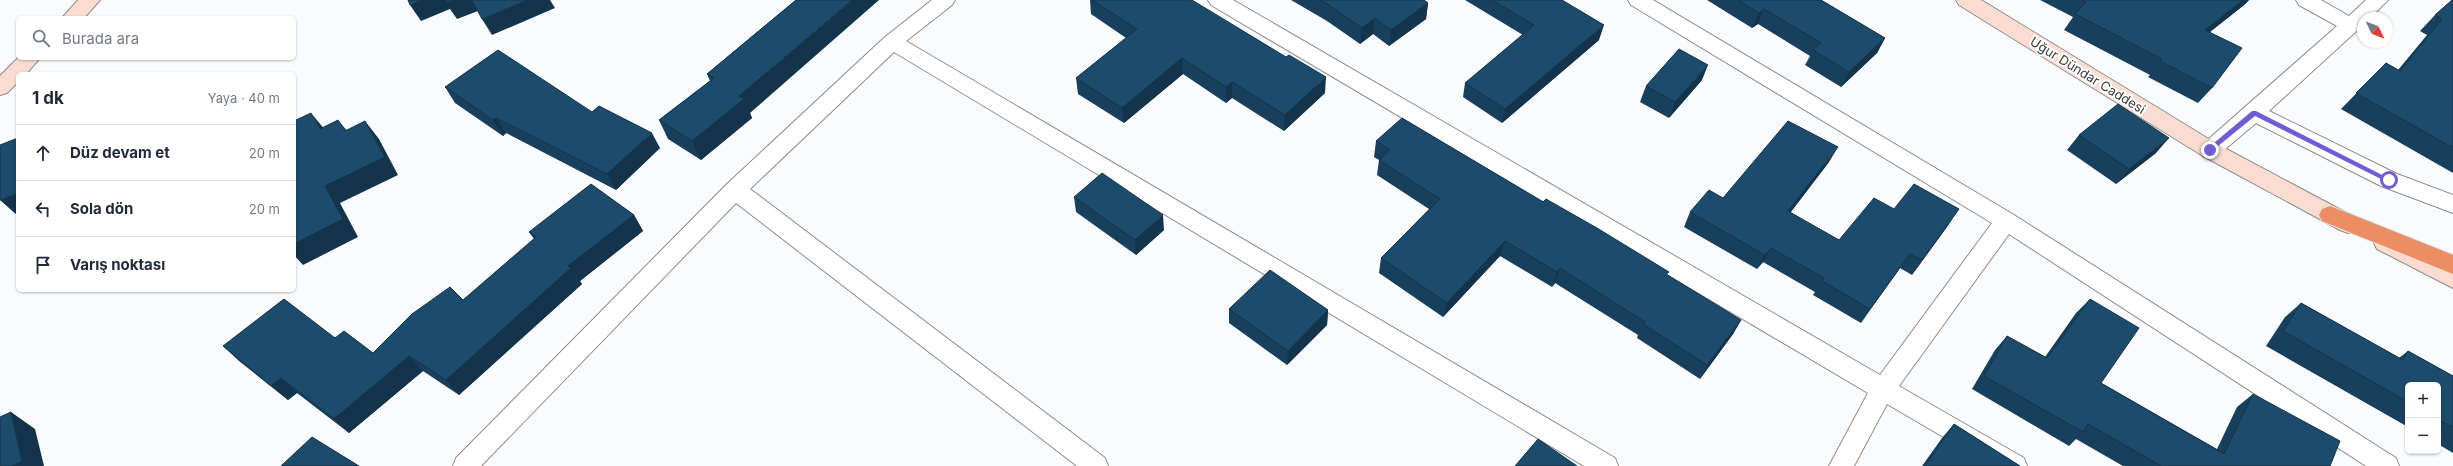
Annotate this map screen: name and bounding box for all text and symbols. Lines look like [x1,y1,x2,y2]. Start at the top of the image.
north arrow [2357,12,2393,48]
search box [16,16,296,60]
icon: search [30,27,52,49]
text: Burada ara [62,29,139,48]
street label: Uğur Dündar Caddesi [2027,33,2149,117]
text: 1 dk [32,88,64,108]
text: Yaya · 40 m [208,90,280,106]
route end [2201,141,2219,159]
icon: ahead [32,142,54,164]
text: Düz devam et [70,143,170,162]
text: 20 m [249,145,280,161]
route start [2380,171,2398,189]
icon: left [32,198,54,220]
text: Sola dön [70,199,133,218]
text: 20 m [249,201,280,217]
icon: arrive [32,254,54,276]
text: Varış noktası [70,255,165,274]
map controls [2405,382,2441,454]
button: + [2405,382,2441,418]
button: − [2405,418,2441,454]

